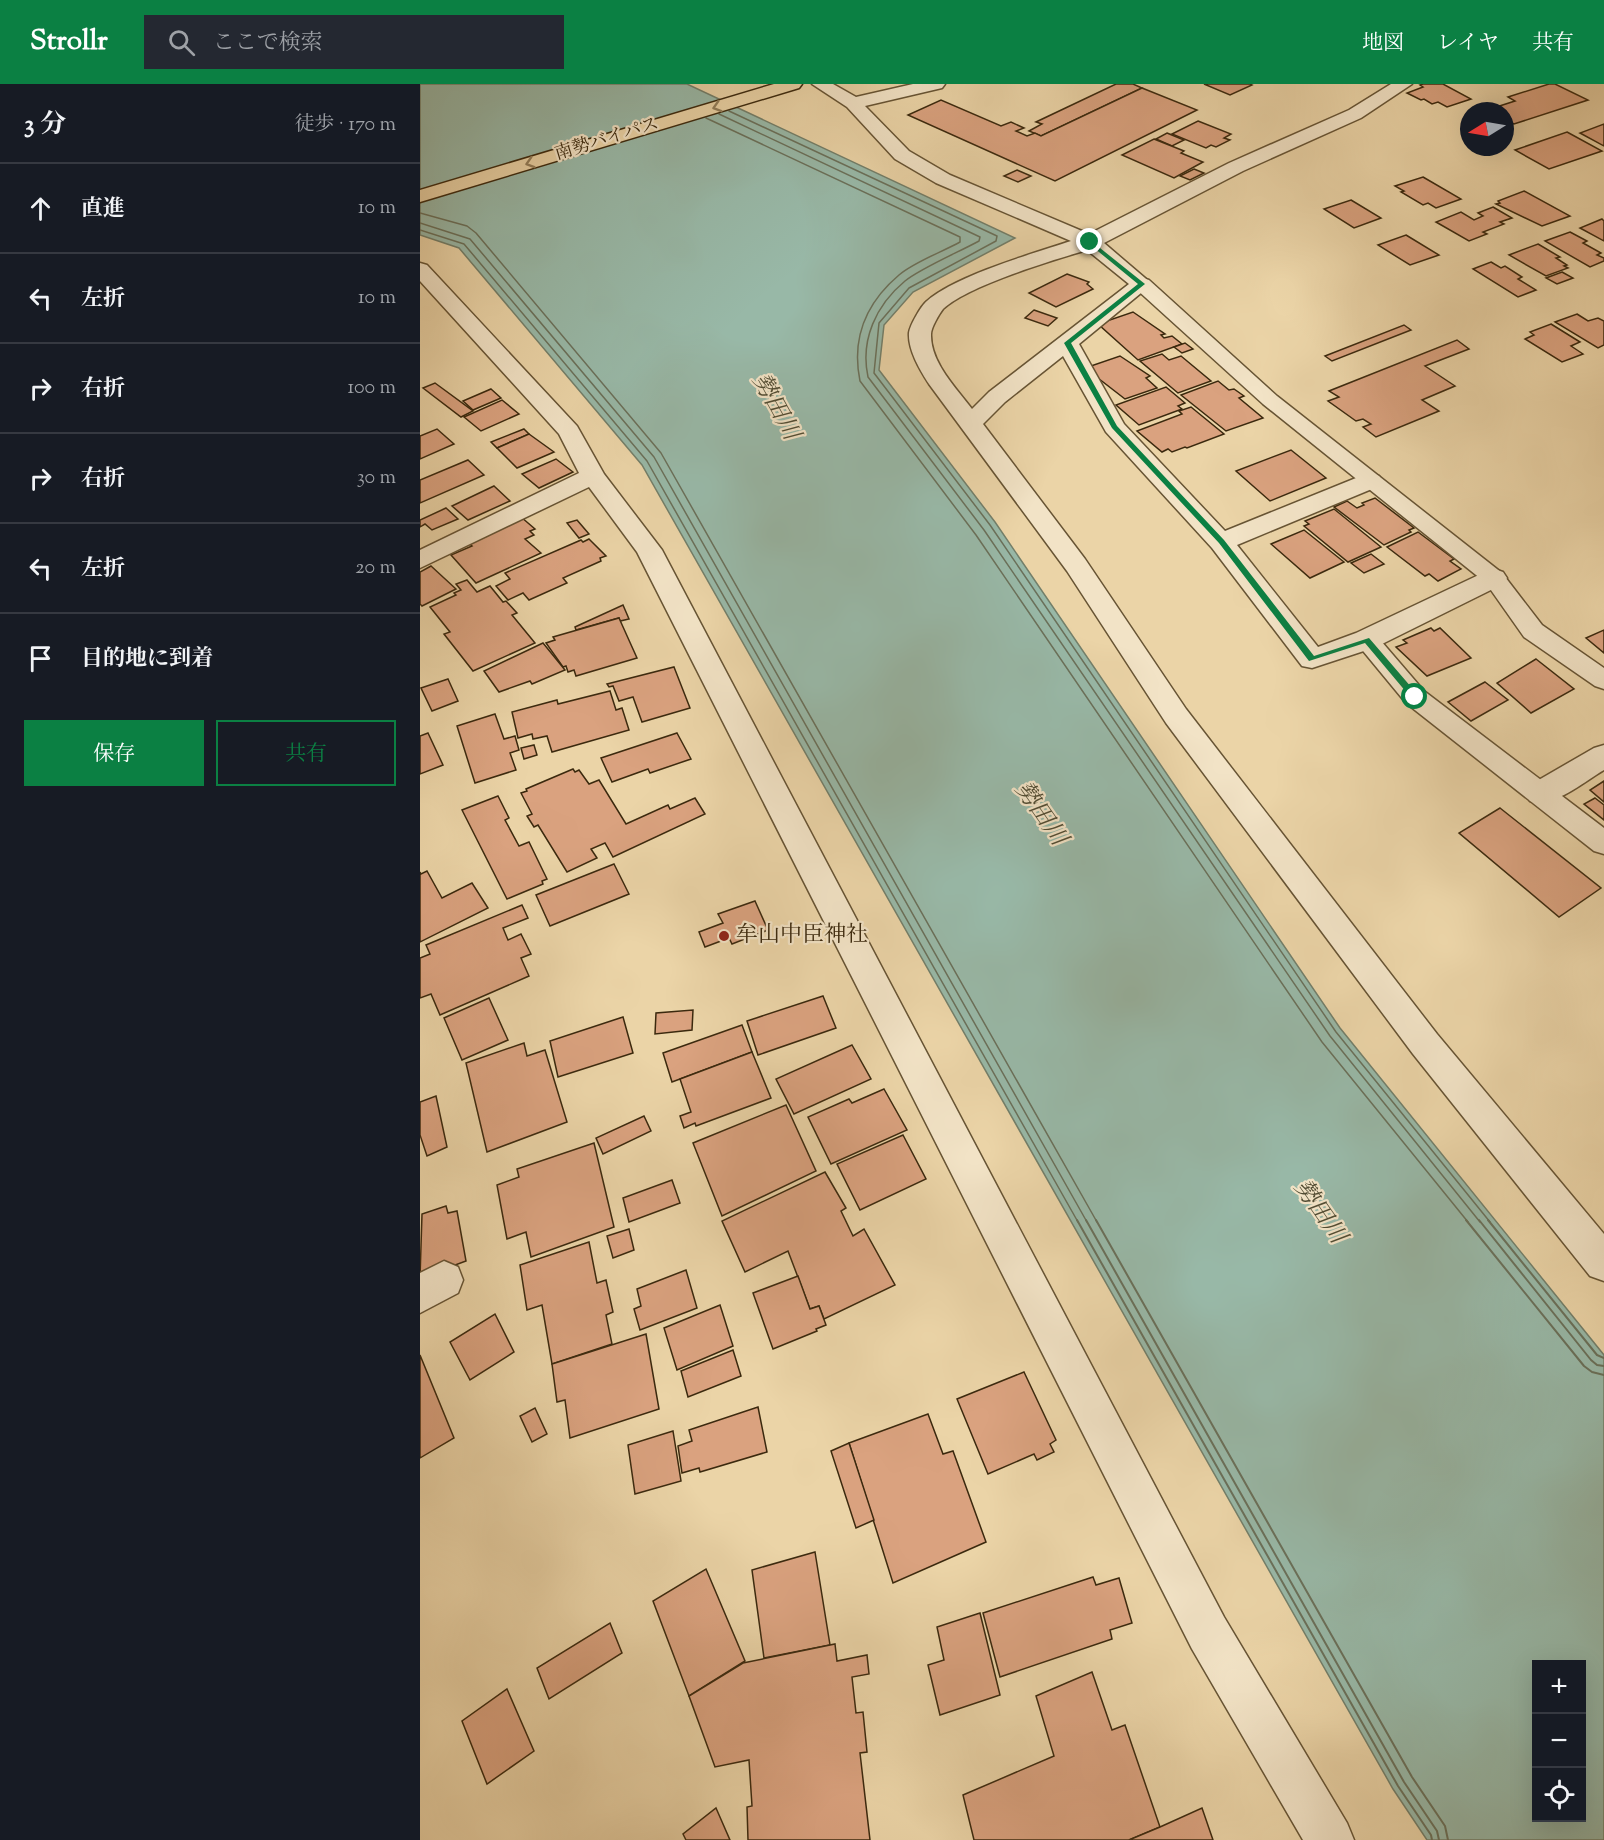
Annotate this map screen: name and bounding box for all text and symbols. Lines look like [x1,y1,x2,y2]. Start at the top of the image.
search box [144,15,564,69]
text: Strollr [30,22,108,62]
icon: search [165,26,198,59]
text: ここで検索 [213,28,323,60]
text: 地図 [1362,29,1404,59]
text: レイヤ [1437,29,1499,59]
text: 共有 [1532,29,1574,59]
one-way arrow [712,100,723,112]
north arrow [1460,102,1514,156]
text: 3 分 [24,107,66,144]
text: 徒歩 · 170 m [295,111,396,140]
street label: 南勢バイパス [552,112,662,168]
one-way arrow [525,156,536,168]
icon: ahead [24,192,57,225]
text: 直進 [81,194,125,226]
text: 10 m [358,194,396,223]
route end [1076,228,1102,254]
icon: left [24,282,57,315]
text: 左折 [81,284,125,316]
text: 10 m [358,284,396,313]
water label: 勢田川 [743,367,809,449]
icon: right [24,372,57,405]
text: 右折 [81,374,125,406]
text: 100 m [347,374,396,403]
icon: right [24,462,57,495]
text: 右折 [81,464,125,496]
text: 30 m [357,464,396,493]
icon: left [24,552,57,585]
text: 左折 [81,554,125,586]
text: 20 m [355,554,396,583]
icon: arrive [24,642,57,675]
text: 目的地に到着 [81,644,213,676]
route start [1401,683,1427,709]
button: 保存 [24,720,204,786]
button: 共有 [216,720,396,786]
water label: 勢田川 [1005,775,1076,856]
place label: 牟山中臣神社 [736,920,868,952]
marker: 牟山中臣神社 [717,929,731,943]
water label: 勢田川 [1284,1173,1355,1254]
map controls [1532,1660,1586,1822]
button: + [1532,1660,1586,1714]
button: − [1532,1714,1586,1768]
button: locate [1532,1768,1586,1822]

